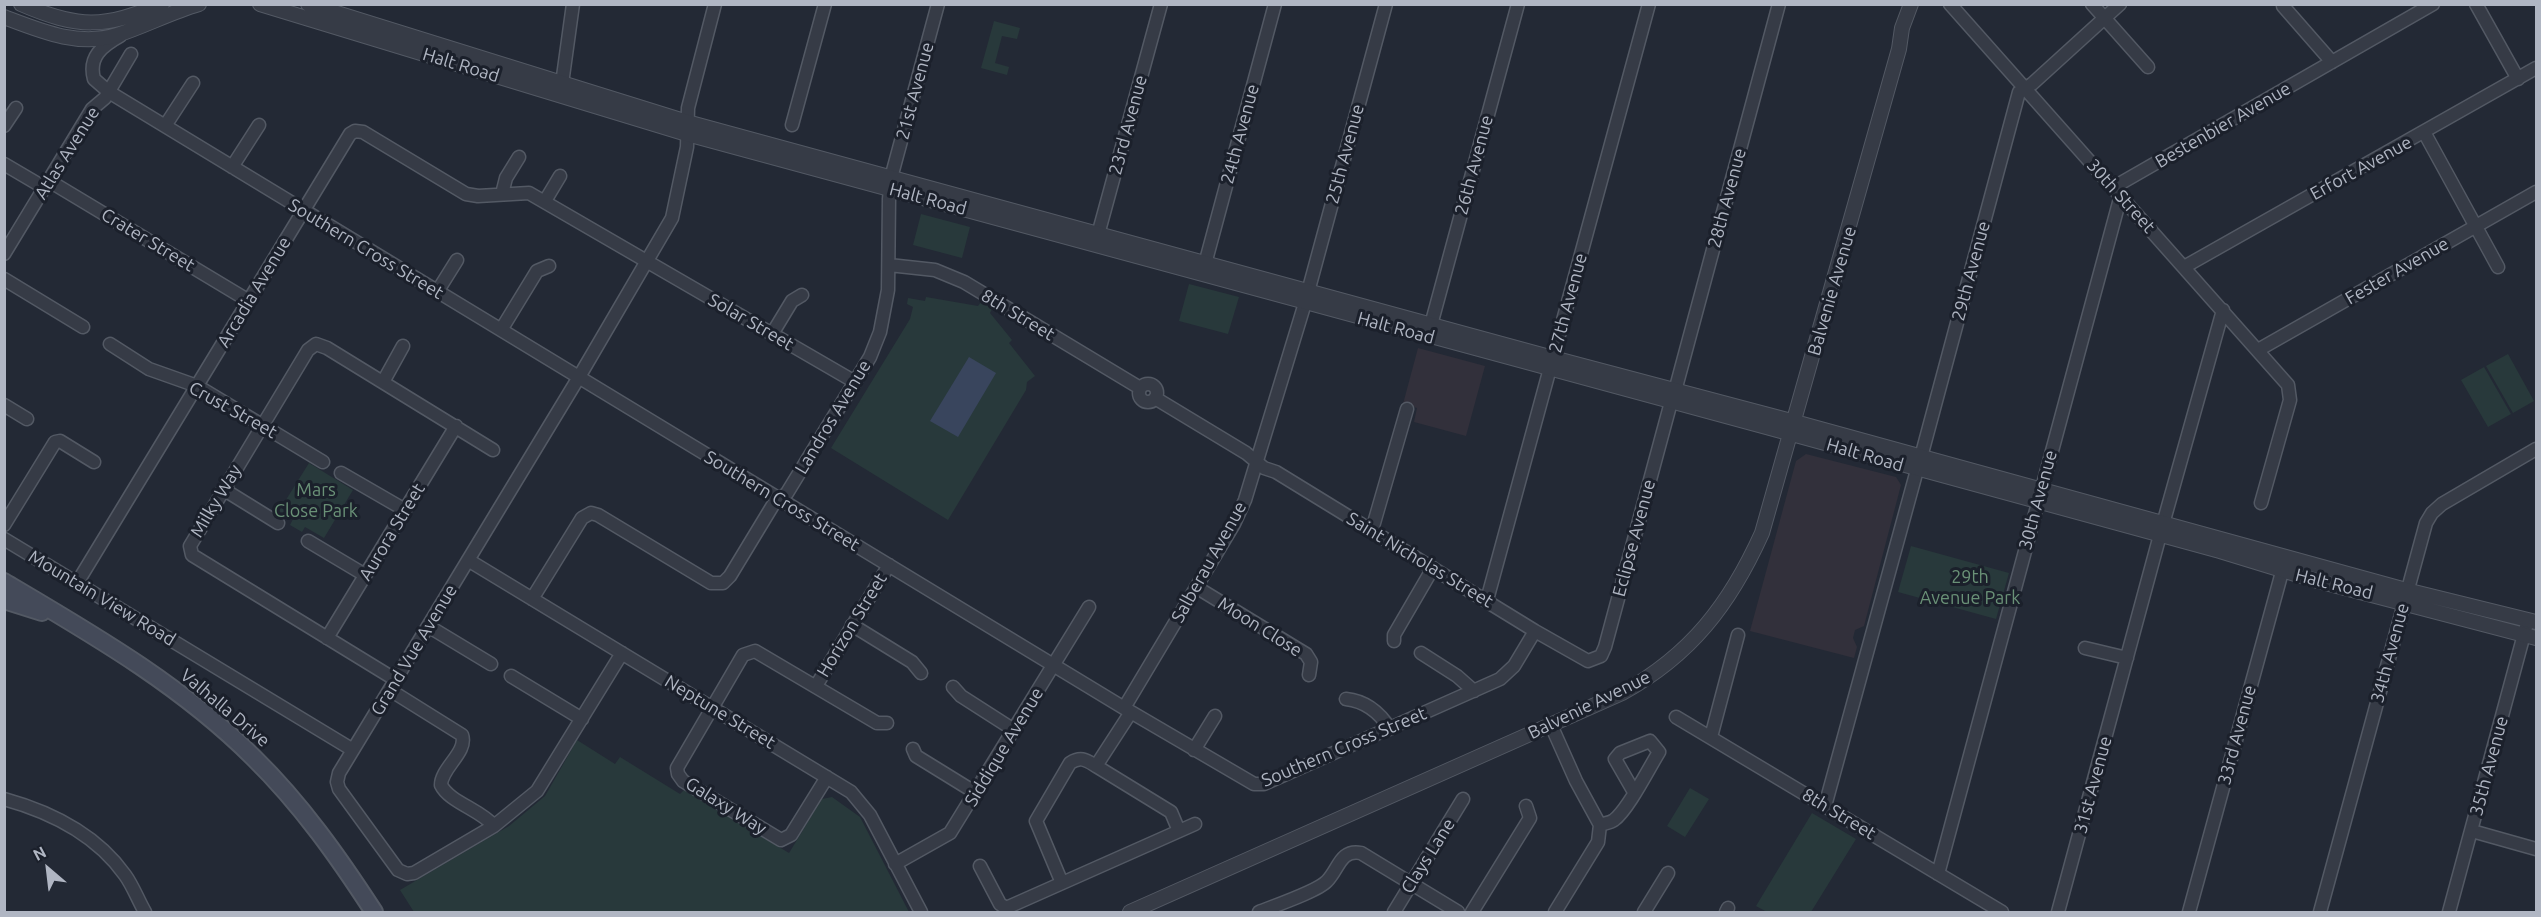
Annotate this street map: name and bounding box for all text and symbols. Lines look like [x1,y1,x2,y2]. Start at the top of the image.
street label: 21st Avenue [892,40,938,142]
street label: Halt Road [420,43,502,87]
street label: 23rd Avenue [1104,73,1152,177]
street label: Bestenbier Avenue [2151,77,2295,173]
street label: 24th Avenue [1216,82,1264,186]
street label: 25th Avenue [1321,102,1369,206]
street label: Atlas Avenue [30,103,104,203]
street label: 26th Avenue [1450,113,1498,217]
street label: Erfort Avenue [2306,131,2416,205]
street label: 28th Avenue [1703,146,1751,250]
street label: 30th Street [2082,155,2160,237]
street label: Halt Road [887,178,969,220]
street label: Southern Cross Street [285,194,447,304]
street label: Crater Street [97,204,199,276]
street label: 29th Avenue [1947,219,1995,323]
street label: Balvenie Avenue [1803,224,1861,358]
street label: Arcadia Avenue [213,233,295,351]
street label: Fester Avenue [2341,233,2453,309]
street label: 27th Avenue [1544,251,1592,355]
street label: 8th Street [977,285,1059,345]
street label: Solar Street [704,289,798,355]
street label: Halt Road [1355,307,1437,349]
street label: Landros Avenue [790,356,876,478]
street label: Crust Street [185,377,281,443]
street label: Halt Road [1824,434,1906,476]
street label: Southern Cross Street [701,446,863,556]
street label: 30th Avenue [2014,448,2062,552]
street label: Milky Way [186,461,246,541]
street label: Eclipse Avenue [1608,477,1660,599]
park label: Mars Close Park [274,479,358,522]
street label: Aurora Street [354,479,430,585]
street label: Salberau Avenue [1167,498,1251,626]
street label: Saint Nicholas Street [1343,508,1497,612]
street label: Mountain View Road [25,546,179,650]
street label: Halt Road [2293,564,2375,604]
park label: 29th Avenue Park [1920,566,2020,608]
street label: Horizon Street [812,569,892,681]
street label: Grand Vue Avenue [366,581,462,719]
street label: Moon Close [1214,593,1306,661]
street label: 34th Avenue [2366,601,2414,705]
street label: Valhalla Drive [176,664,274,752]
street label: Balvenie Avenue [1524,666,1654,744]
street label: Neptune Street [661,670,779,754]
street label: 33rd Avenue [2213,683,2261,787]
street label: Siddique Avenue [960,684,1048,810]
street label: Southern Cross Street [1258,702,1430,792]
street label: 35th Avenue [2465,714,2513,818]
street label: 31st Avenue [2070,734,2116,836]
street label: Galaxy Way [682,773,770,839]
street label: 8th Street [1798,784,1880,844]
street label: Clays Lane [1397,815,1459,897]
north arrow [18,839,78,899]
text: N [30,842,49,864]

